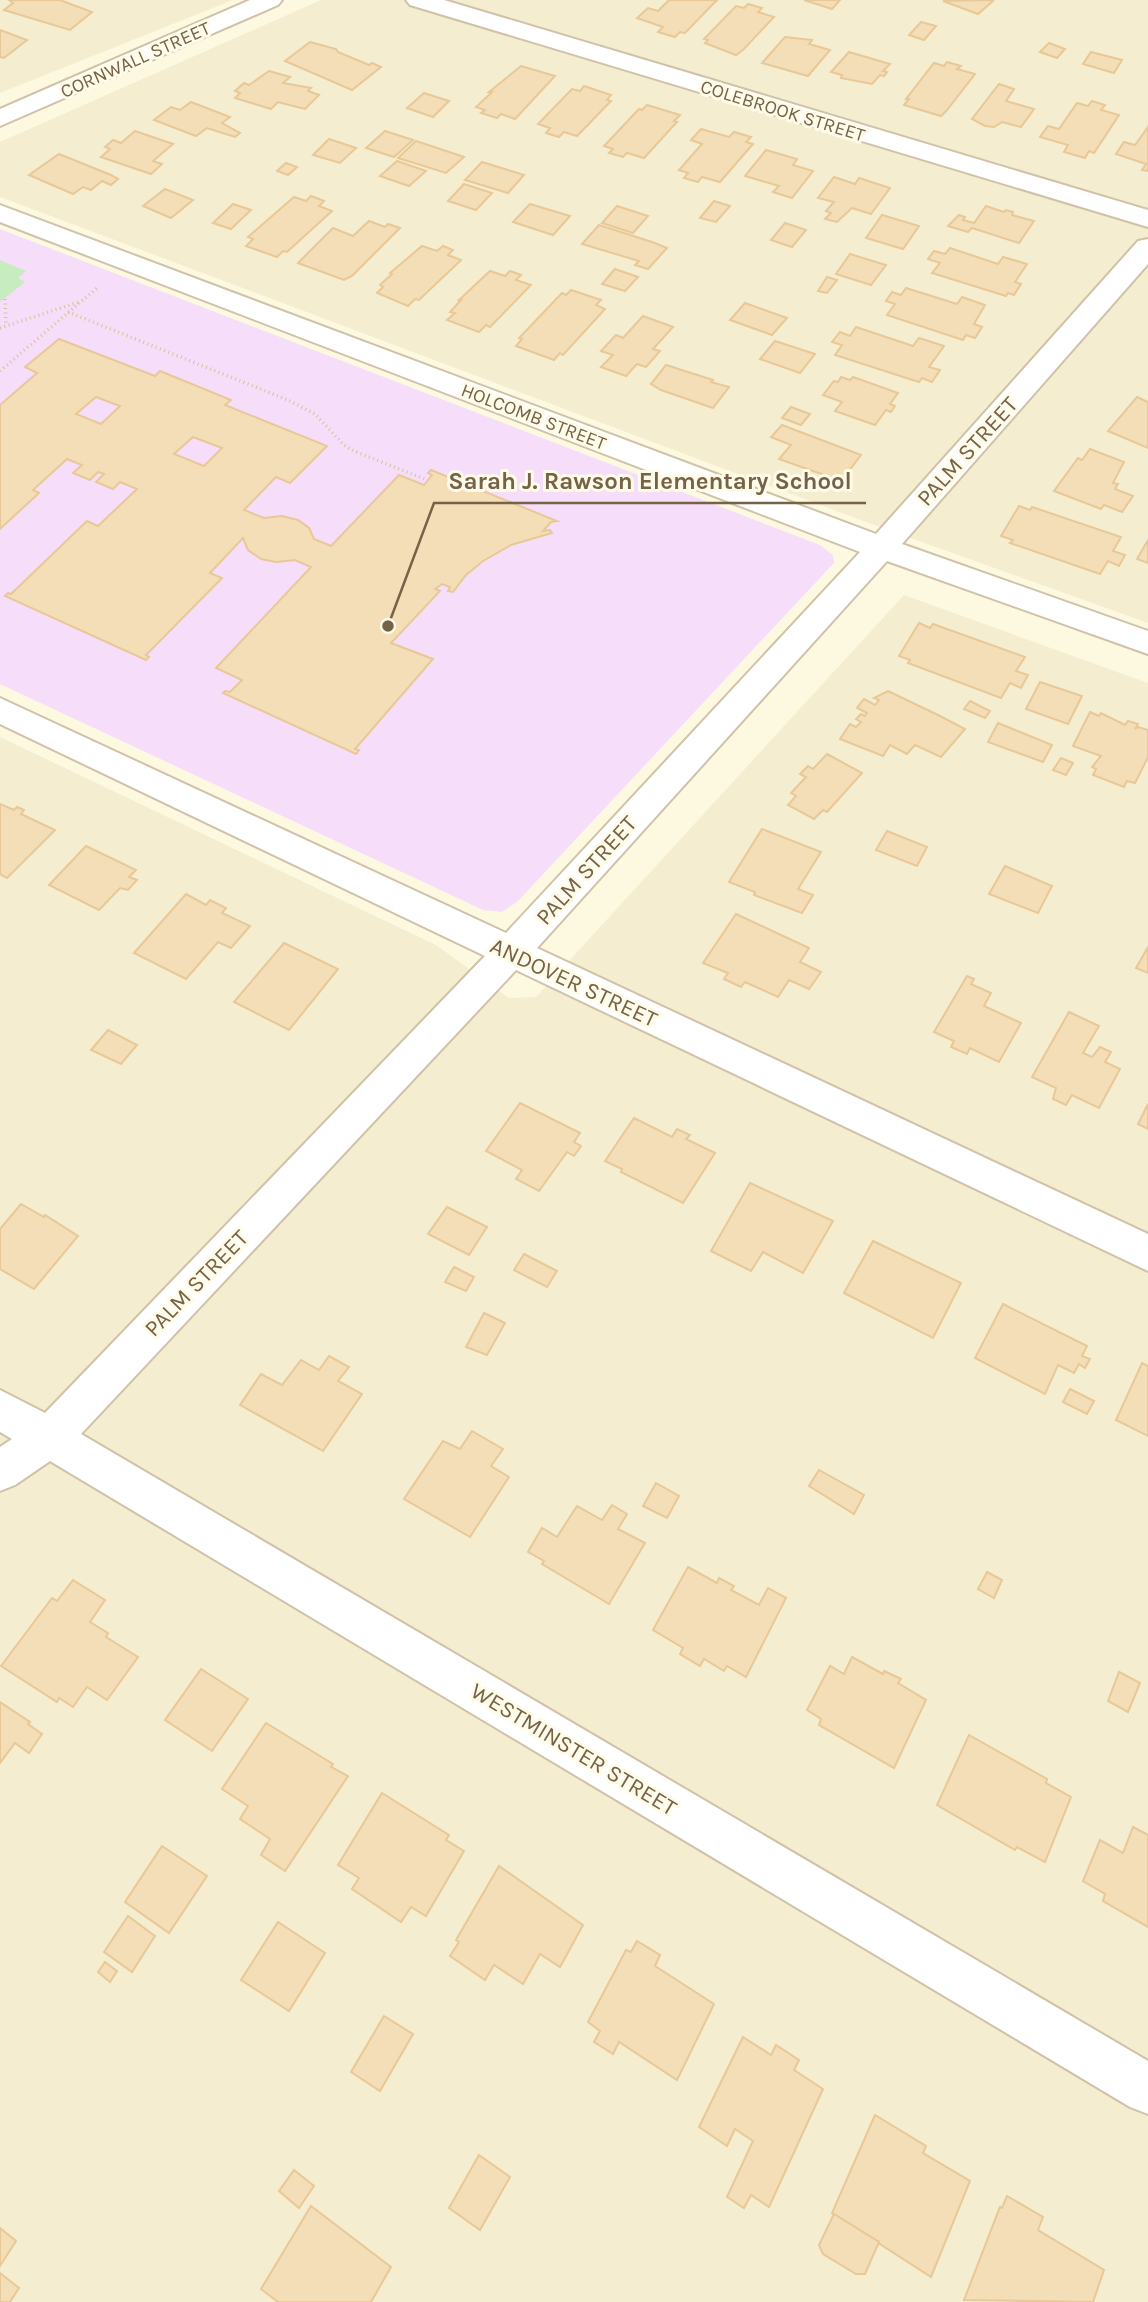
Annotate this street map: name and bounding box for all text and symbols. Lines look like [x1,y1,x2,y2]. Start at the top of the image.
street label: CORNWALL STREET [57,17,214,103]
street label: COLEBROOK STREET [698,75,868,147]
street label: HOLCOMB STREET [458,379,610,455]
street label: PALM STREET [911,391,1024,511]
callout: Sarah J. Rawson Elementary School [434,458,866,503]
text: Sarah J. Rawson Elementary School [448,467,852,495]
street label: PALM STREET [530,810,643,930]
street label: ANDOVER STREET [486,932,662,1033]
street label: PALM STREET [139,1224,254,1342]
street label: WESTMINSTER STREET [466,1677,682,1822]

